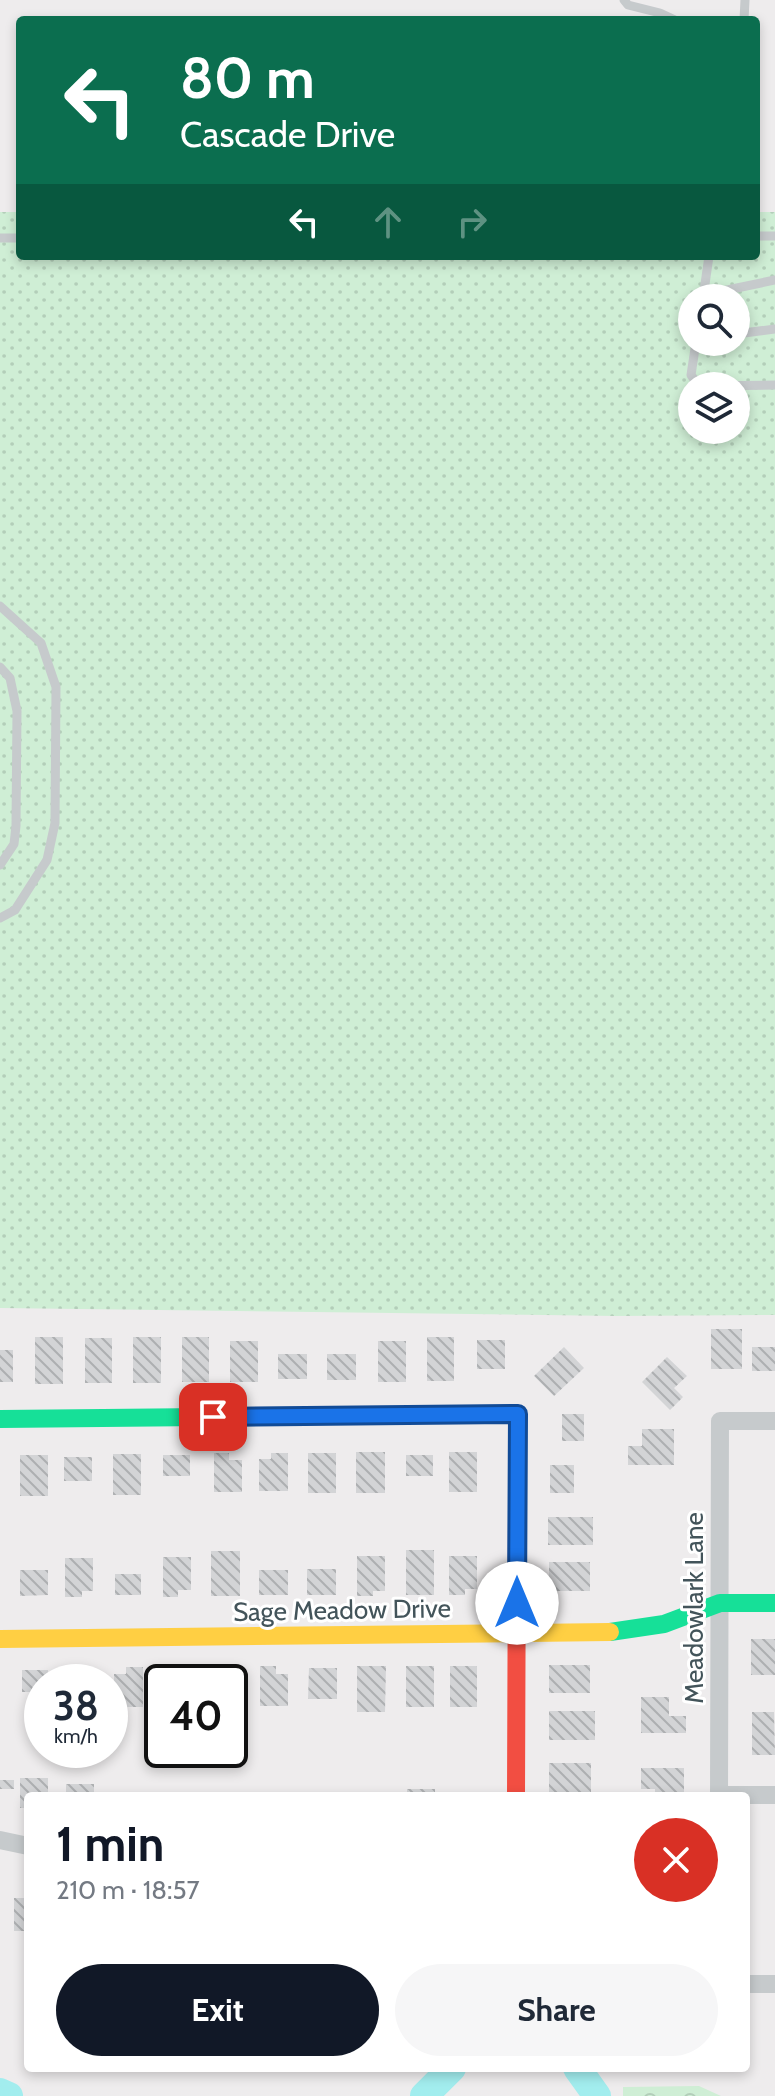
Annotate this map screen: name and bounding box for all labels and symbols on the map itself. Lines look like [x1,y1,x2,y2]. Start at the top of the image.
pin [179,1383,247,1451]
street label: Meadowlark Lane [678,1512,710,1704]
position arrow [475,1561,559,1645]
street label: Sage Meadow Drive [233,1592,451,1628]
speed limit sign: 40 [144,1664,248,1768]

